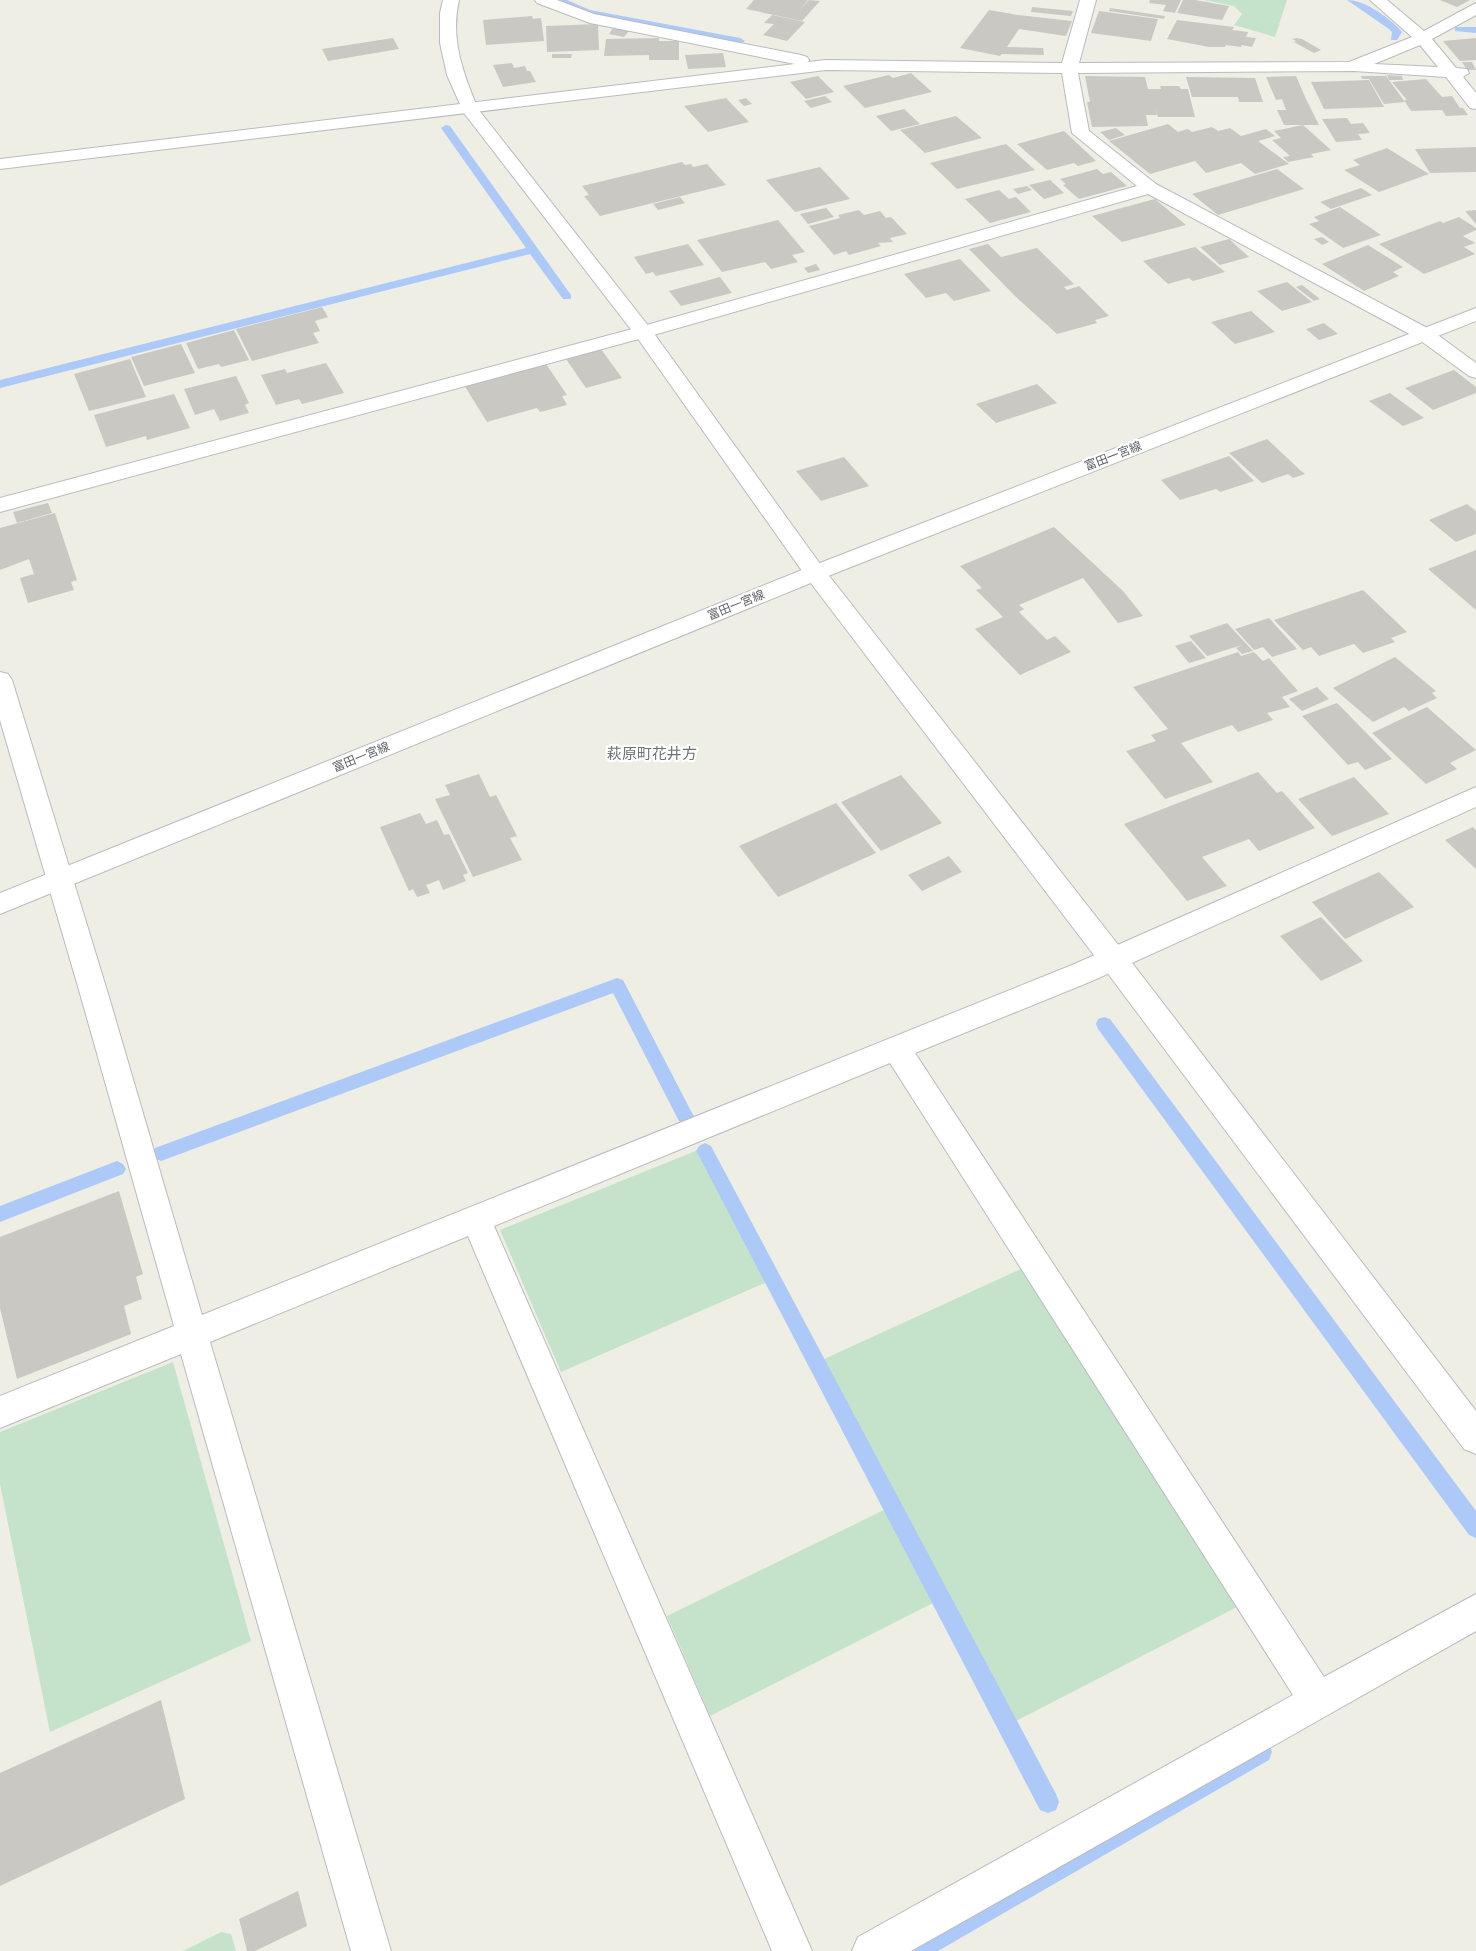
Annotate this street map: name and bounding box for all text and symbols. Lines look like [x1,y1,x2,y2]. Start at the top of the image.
street label: 富田一宮線 [1082,439,1144,473]
street label: 富田一宮線 [706,587,766,623]
street label: 富田一宮線 [331,739,391,775]
district label: 萩原町花井方 [607,745,697,763]

